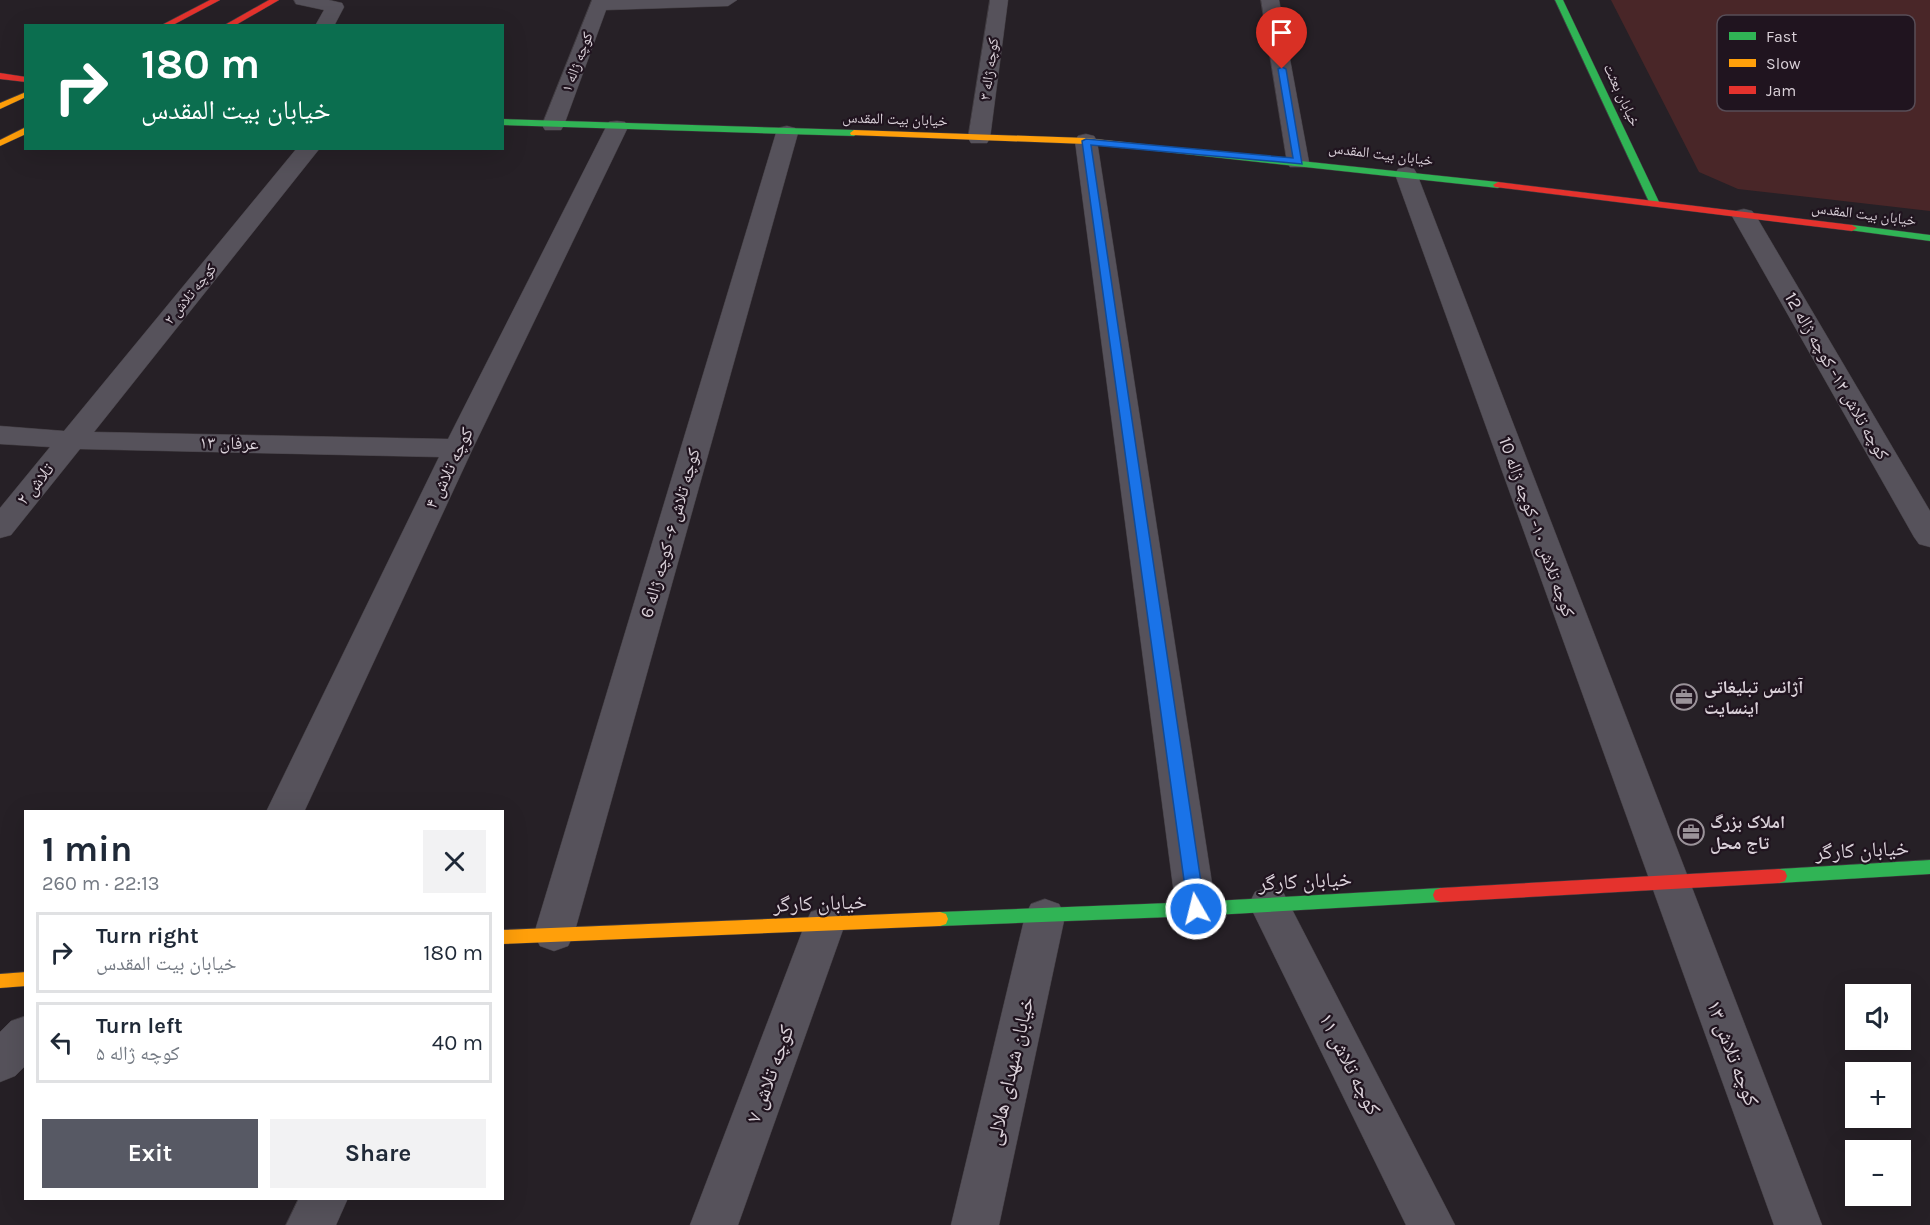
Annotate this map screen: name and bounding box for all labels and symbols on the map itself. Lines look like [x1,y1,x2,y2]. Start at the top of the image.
pin [1256,7,1307,69]
legend [1717,15,1915,111]
text: Fast [1766,27,1797,46]
street label: کوچه ژاله ۱ [557,29,597,95]
street label: کوچه ژاله ۳ [976,37,1002,101]
text: Slow [1766,54,1801,73]
street label: خیابان بعثت [1599,61,1645,130]
text: Jam [1766,81,1796,100]
street label: خیابان بیت المقدس [842,108,948,131]
street label: خیابان بیت المقدس [1327,139,1435,170]
street label: خیابان بیت المقدس [1810,199,1918,230]
street label: کوچه تلاش ۲ [160,260,221,329]
street label: کوچه تلاش ۱۲- کوچه ژاله 12 [1780,288,1894,464]
street label: کوچه تلاش ۴ [420,423,478,512]
street label: عرفان ۱۳ [199,431,259,455]
street label: کوچه تلاش ۱۰- کوچه ژاله 10 [1494,434,1580,621]
street label: کوچه تلاش ۶- کوچه ژاله 6 [635,445,705,620]
street label: تلاش ۲ [11,459,59,509]
place label: آژانس تبلیغاتی اینسایت [1704,676,1803,719]
office icon: آژانس تبلیغاتی اینسایت [1669,682,1699,712]
place label: املاک بزرگ تاج محل [1710,811,1785,854]
office icon: املاک بزرگ تاج محل [1676,817,1706,847]
street label: خیابان کارگر [1813,836,1910,864]
street label: خیابان کارگر [1256,867,1353,895]
position arrow [1164,877,1228,941]
street label: خیابان کارگر [772,889,867,917]
street label: خیابان شهدای هلالی [981,994,1040,1148]
street label: کوچه تلاش ۱۳ [1701,997,1764,1110]
street label: کوچه تلاش ۱۱ [1313,1009,1386,1120]
street label: کوچه تلاش ۷ [741,1022,800,1126]

